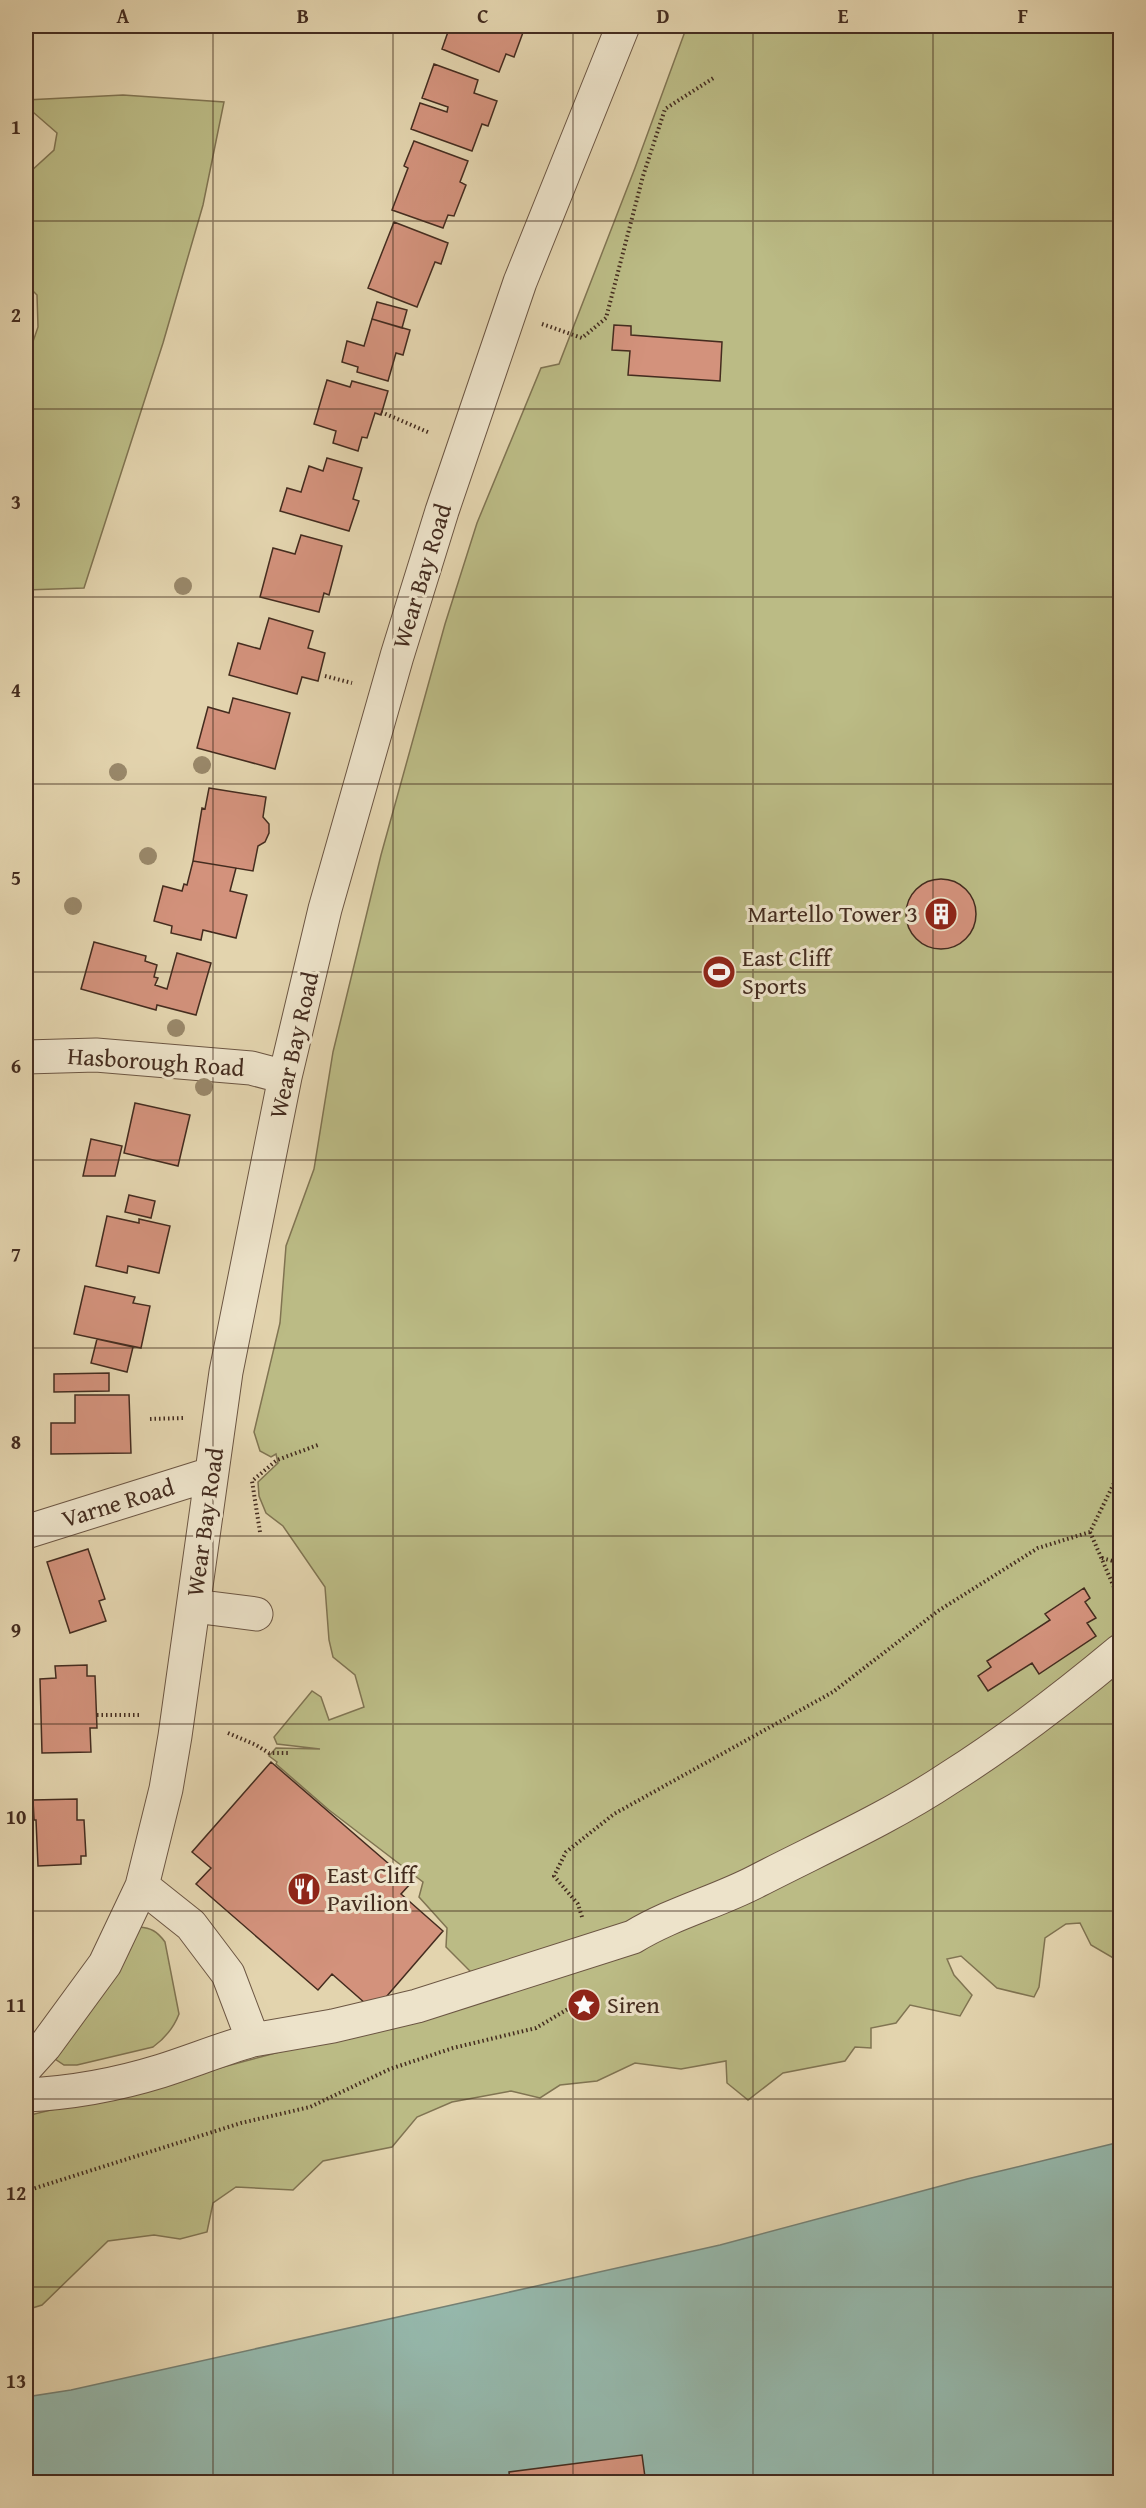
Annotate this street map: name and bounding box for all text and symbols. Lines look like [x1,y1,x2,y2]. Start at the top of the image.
text: A [117,1,130,30]
text: B [297,1,309,30]
text: C [477,1,489,30]
text: D [656,1,670,30]
text: E [838,1,849,30]
text: F [1018,1,1028,30]
text: 1 [11,112,21,141]
text: 2 [11,300,21,329]
text: 3 [11,487,21,516]
street label: Wear Bay Road [383,499,460,653]
text: 4 [11,675,21,704]
text: 5 [11,863,21,892]
place label: Martello Tower 3 [747,896,918,931]
building icon: Martello Tower 3 [923,896,959,932]
place label: East Cliff Sports [742,940,833,1003]
sports icon: East Cliff Sports [701,954,737,990]
street label: Wear Bay Road [260,968,327,1122]
street label: Hasborough Road [66,1038,246,1085]
text: 6 [11,1051,21,1080]
text: 7 [11,1239,21,1268]
text: 8 [11,1427,21,1456]
street label: Wear Bay Road [177,1445,232,1598]
street label: Varne Road [57,1469,179,1536]
text: 9 [11,1615,21,1644]
text: 10 [6,1802,26,1831]
place label: East Cliff Pavilion [327,1857,418,1920]
restaurant icon: East Cliff Pavilion [286,1871,322,1907]
place icon: Siren [566,1987,602,2023]
place label: Siren [607,1987,660,2022]
text: 11 [6,1990,26,2019]
text: 12 [6,2178,26,2207]
text: 13 [6,2366,26,2395]

